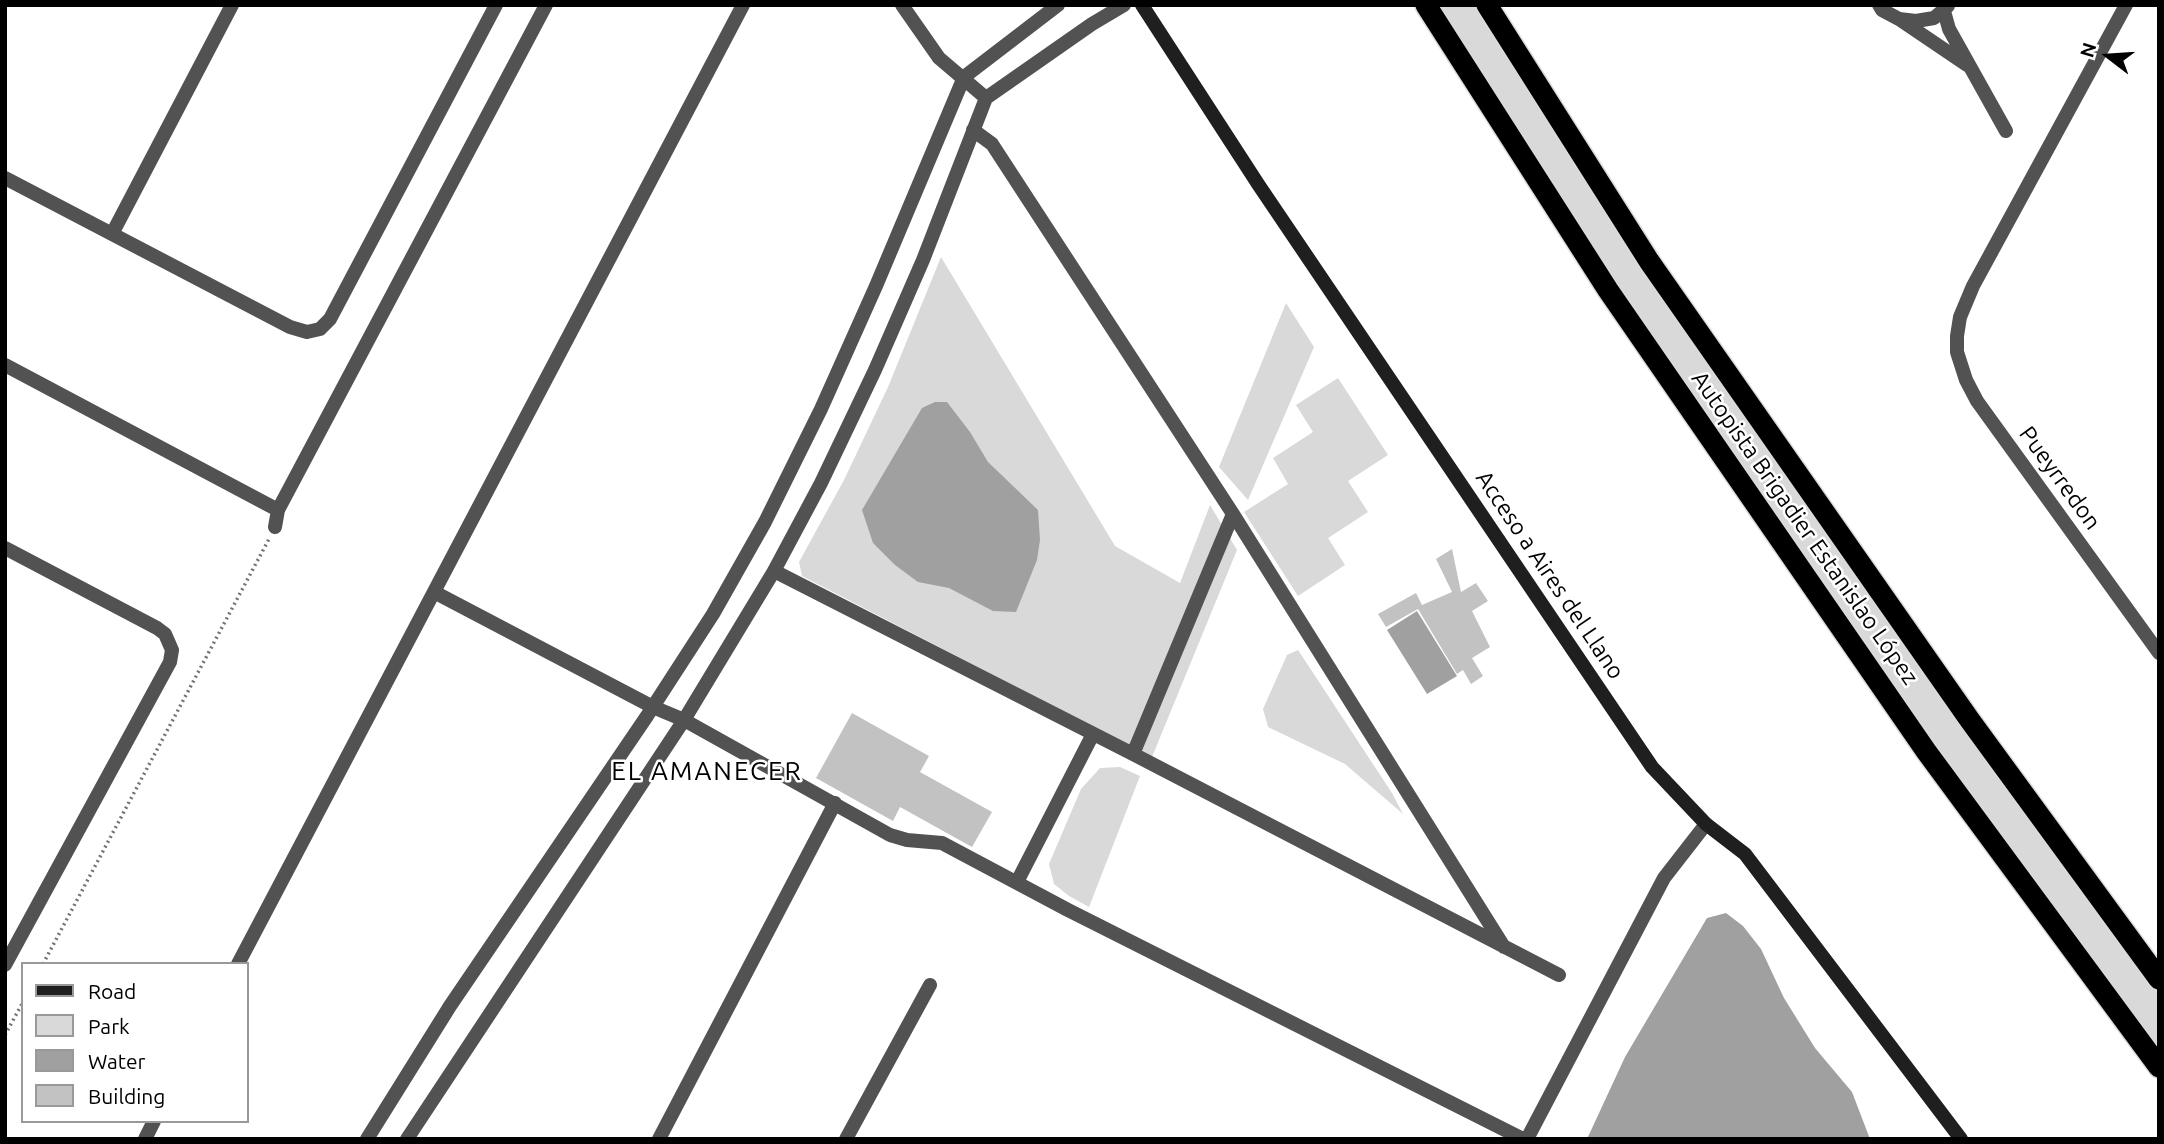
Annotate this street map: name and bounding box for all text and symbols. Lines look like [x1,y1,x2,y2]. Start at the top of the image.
north arrow [2073,21,2143,91]
text: N [2075,40,2101,60]
street label: Autopista Brigadier Estanislao López [1686,366,1924,690]
street label: Pueyrredon [2013,421,2107,535]
street label: Acceso a Aires del Llano [1470,466,1630,684]
district label: EL AMANECER [613,755,801,787]
legend [21,962,248,1123]
text: Road [88,979,136,1003]
text: Park [88,1014,130,1038]
text: Water [88,1049,146,1073]
text: Building [88,1084,165,1108]

